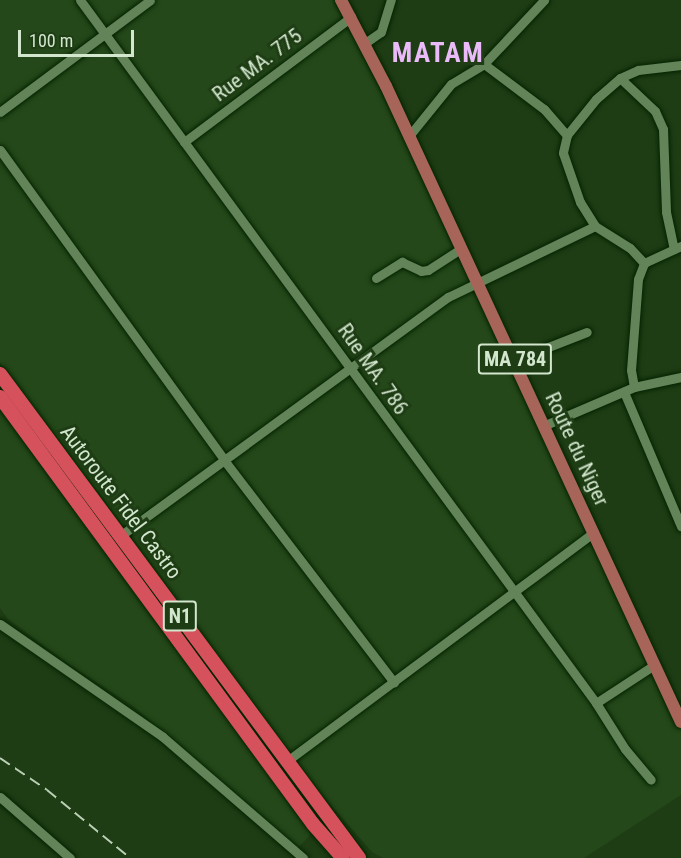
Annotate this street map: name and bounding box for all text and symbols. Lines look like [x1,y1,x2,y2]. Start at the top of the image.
scale bar [21,18,136,56]
street label: Rue MA. 775 [207,23,307,107]
text: 100 m [29,30,73,51]
district label: MATAM [392,38,484,70]
street label: Rue MA. 786 [332,319,414,419]
road number: MA 784 [478,342,552,376]
street label: Route du Niger [540,388,614,510]
street label: Autoroute Fidel Castro [55,420,187,584]
road number: N1 [162,599,198,633]

